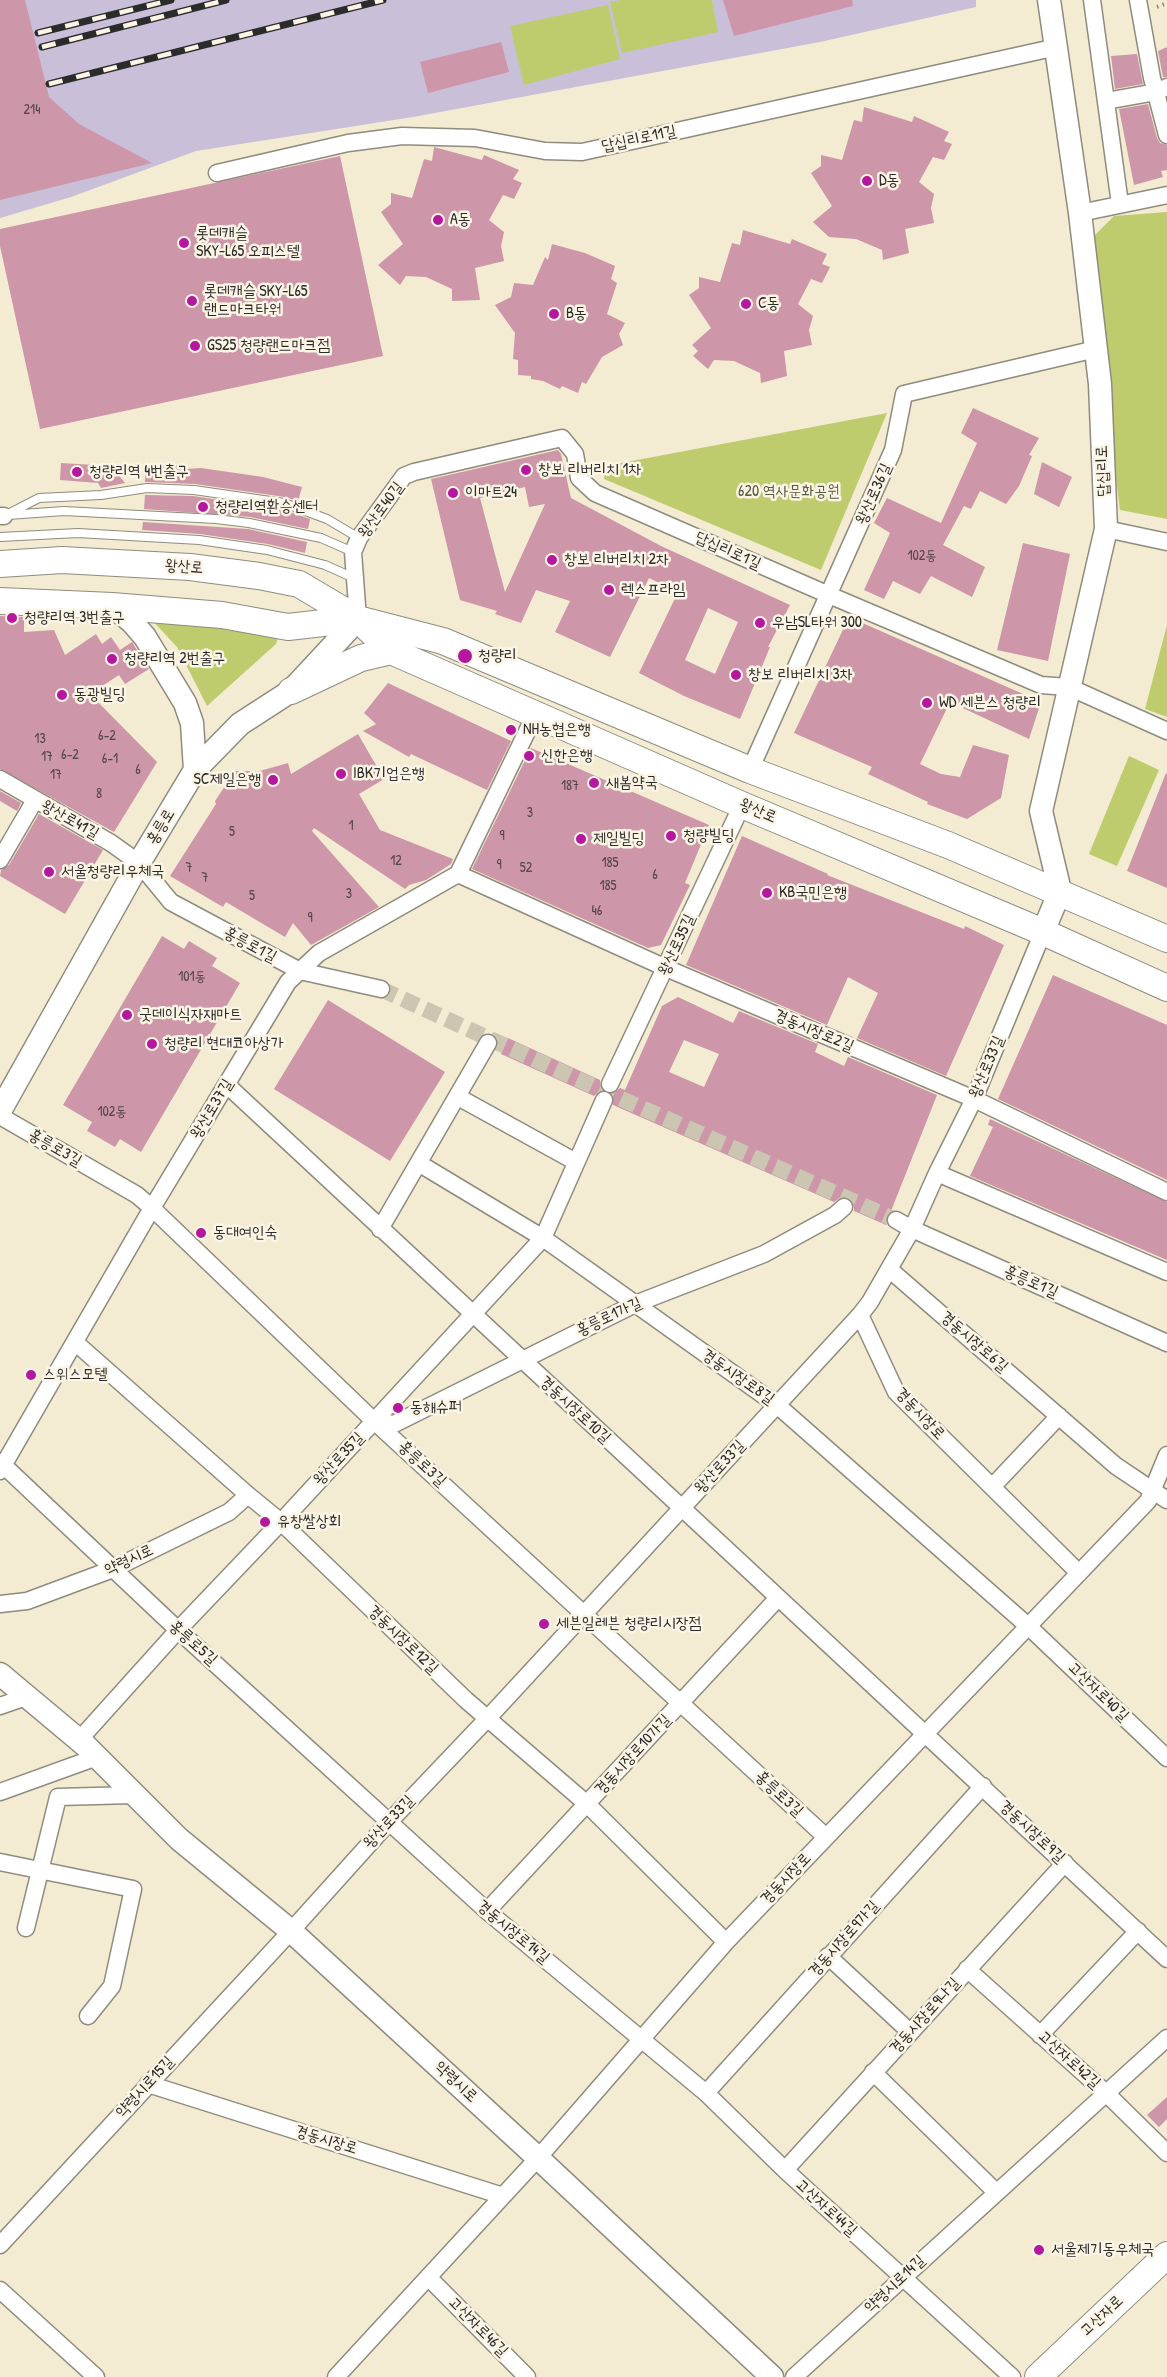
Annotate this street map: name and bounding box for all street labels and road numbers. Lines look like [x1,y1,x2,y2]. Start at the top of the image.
street label: 답십리로11길 [600,122,678,156]
street label: 답십리로 [1093,445,1113,497]
street label: 왕산로36길 [852,460,896,528]
street label: 왕산로40길 [354,478,408,542]
street label: 답십리로1길 [692,528,764,574]
street label: 왕산로 [164,556,204,578]
street label: 왕산로 [736,795,780,827]
street label: 왕산로41길 [38,796,102,844]
street label: 홍릉로 [143,806,179,848]
street label: 왕산로35길 [654,911,700,979]
street label: 홍릉로1길 [220,923,280,967]
street label: 경동시장로2길 [771,1006,857,1056]
street label: 왕산로33길 [965,1033,1009,1101]
street label: 왕산로37길 [187,1076,237,1142]
street label: 홍릉로3길 [25,1125,85,1171]
street label: 홍릉로1길 [1001,1262,1061,1302]
street label: 홍릉로1가길 [573,1293,645,1341]
street label: 경동시장로6길 [936,1307,1012,1377]
street label: 경동시장로8길 [698,1345,778,1409]
street label: 경동시장로10길 [535,1372,615,1448]
street label: 경동시장로 [891,1384,949,1444]
street label: 왕산로35길 [310,1429,368,1489]
street label: 왕산로33길 [691,1436,749,1498]
street label: 홍릉로3길 [394,1437,450,1491]
street label: 약령시로 [102,1540,156,1580]
street label: 경동시장로12길 [364,1602,442,1678]
street label: 홍릉로5길 [165,1616,221,1670]
street label: 고산자로40길 [1063,1658,1133,1726]
street label: 경동시장로10가길 [591,1711,675,1799]
street label: 홍릉로3길 [751,1767,807,1821]
street label: 왕산로33길 [360,1791,418,1853]
street label: 경동시장로9길 [995,1797,1069,1867]
street label: 경동시장로 [757,1849,815,1909]
street label: 경동시장로14길 [473,1896,553,1968]
street label: 경동시장로9가길 [805,1897,883,1981]
street label: 경동시장로9나길 [886,1974,964,2058]
street label: 고산자로42길 [1034,2027,1104,2093]
street label: 약령시로15길 [112,2052,178,2122]
street label: 약령시로 [431,2057,481,2107]
street label: 경동시장로 [292,2121,360,2159]
street label: 고산자로44길 [791,2175,861,2241]
street label: 약령시로14길 [861,2251,929,2317]
street label: 고산자로 [1077,2291,1127,2341]
street label: 고산자로46길 [444,2293,512,2361]

